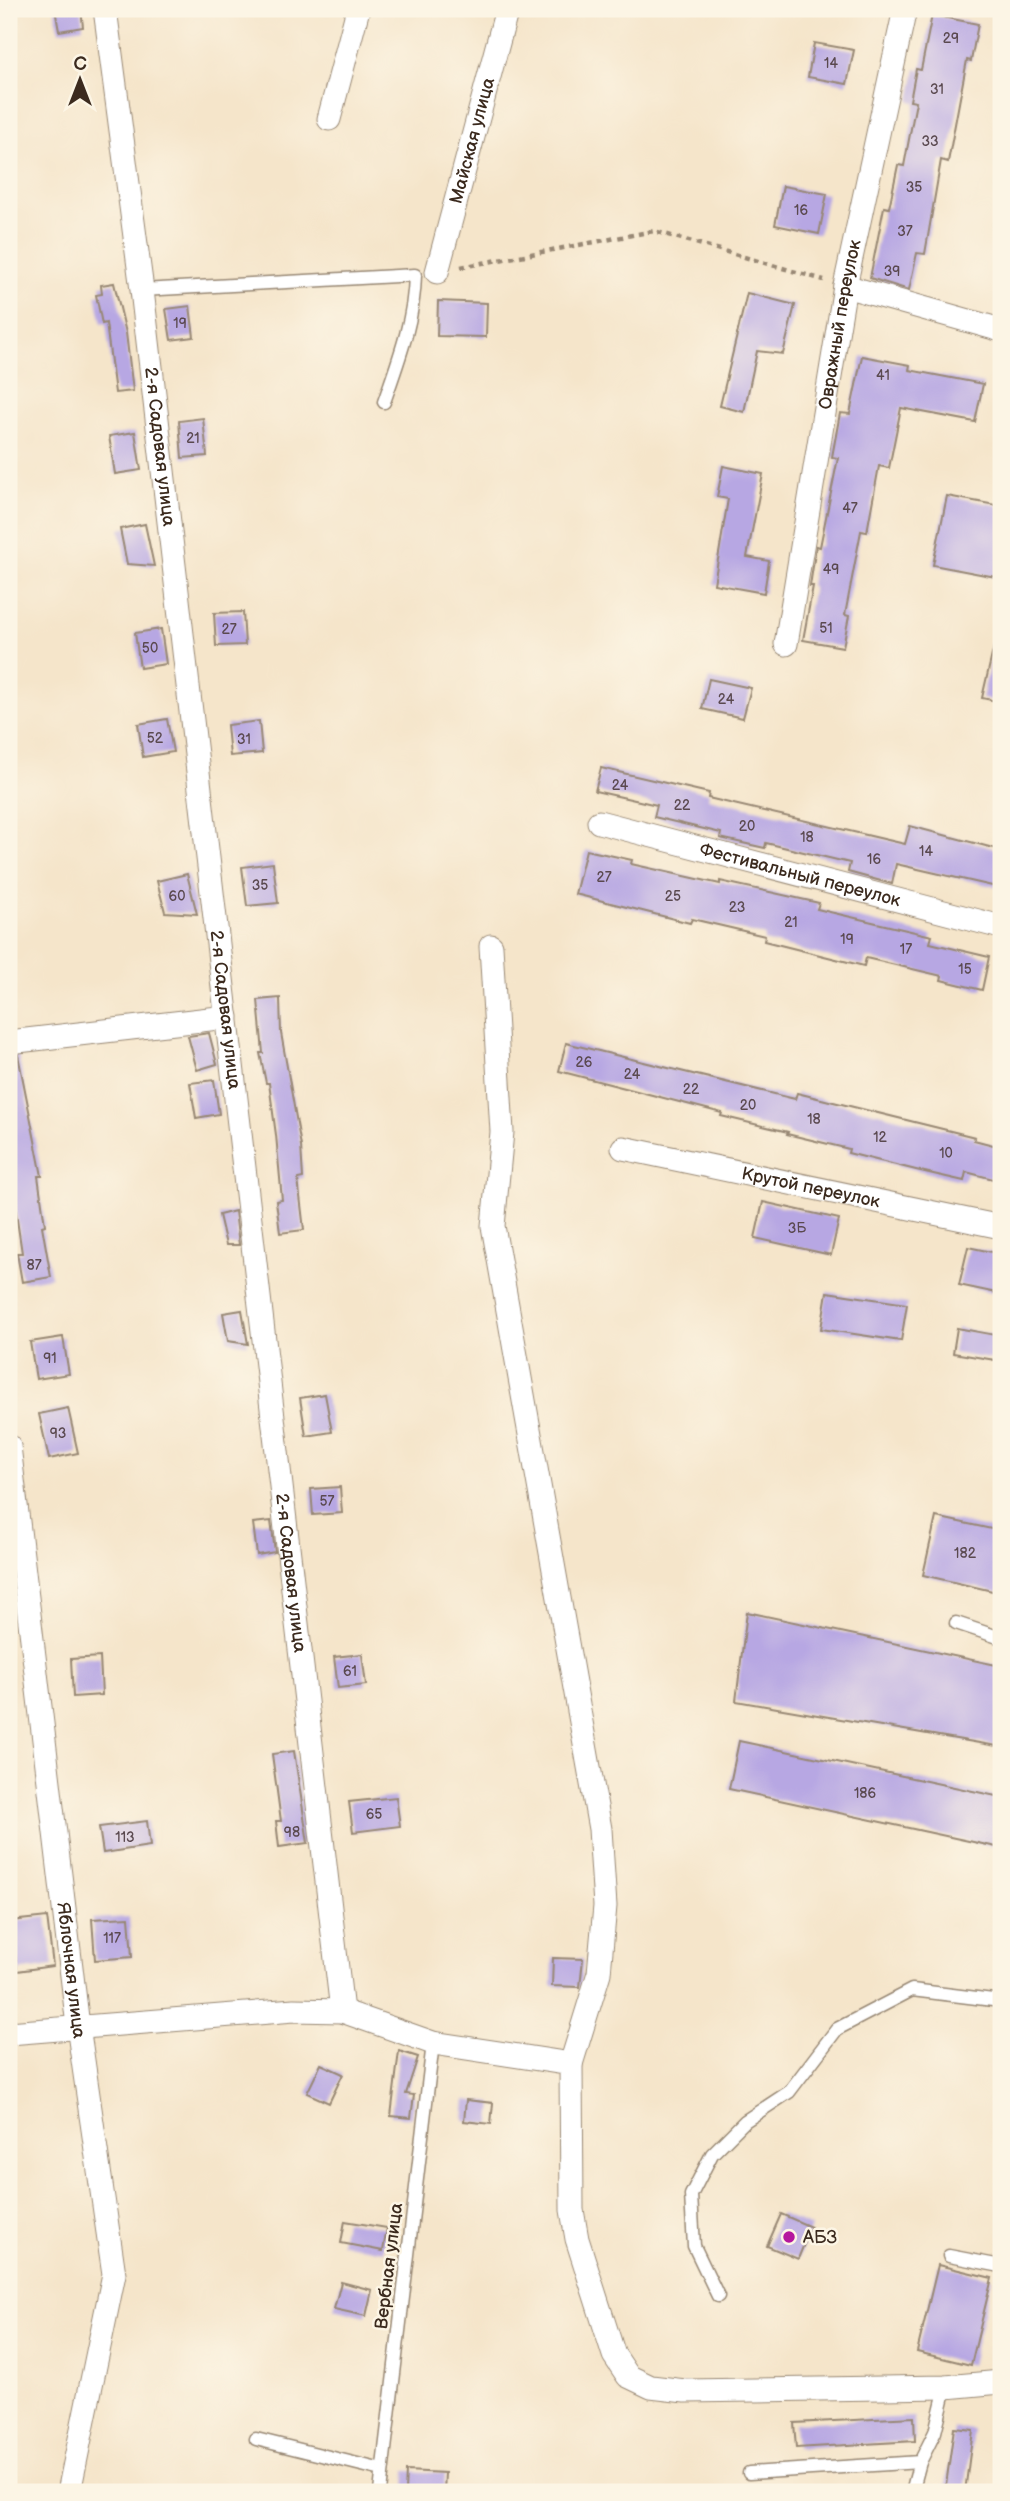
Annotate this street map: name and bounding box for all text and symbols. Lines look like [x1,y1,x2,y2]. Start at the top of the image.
house number: 29 [943,30,959,47]
north arrow [46,46,116,116]
text: С [73,53,87,76]
house number: 14 [824,55,838,72]
street label: Майская улица [445,75,499,206]
house number: 31 [930,81,944,98]
house number: 33 [921,133,939,150]
house number: 35 [906,179,922,196]
house number: 16 [794,202,808,219]
house number: 37 [897,223,913,240]
street label: Овражный переулок [814,237,865,411]
house number: 39 [884,263,900,280]
house number: 19 [173,315,187,332]
street label: 2-я Садовая улица [141,366,180,528]
house number: 41 [876,367,890,384]
house number: 21 [186,430,200,447]
house number: 47 [842,500,858,517]
house number: 49 [823,561,839,578]
house number: 51 [819,620,833,637]
house number: 27 [221,621,237,638]
house number: 50 [142,640,158,657]
house number: 24 [718,691,735,708]
house number: 52 [147,730,164,747]
house number: 31 [237,731,251,748]
house number: 24 [612,777,629,794]
house number: 22 [674,797,691,814]
house number: 20 [739,818,755,835]
house number: 18 [800,829,814,846]
street label: Фестивальный переулок [697,838,903,911]
house number: 14 [919,843,933,860]
house number: 16 [867,851,881,868]
house number: 27 [596,869,612,886]
house number: 35 [252,877,268,894]
house number: 60 [169,888,185,905]
house number: 25 [665,888,681,905]
house number: 23 [729,899,745,916]
house number: 21 [784,914,798,931]
street label: 2-я Садовая улица [206,929,245,1091]
house number: 19 [840,931,854,948]
house number: 17 [900,941,912,958]
house number: 15 [958,961,972,978]
house number: 26 [576,1054,593,1071]
house number: 24 [624,1066,641,1083]
house number: 22 [683,1081,700,1098]
house number: 20 [740,1097,756,1114]
house number: 18 [807,1111,821,1128]
house number: 12 [873,1129,888,1146]
house number: 10 [939,1145,953,1162]
street label: Крутой переулок [740,1163,882,1212]
house number: 3Б [788,1220,806,1237]
house number: 87 [26,1257,42,1274]
house number: 91 [43,1350,57,1367]
house number: 93 [50,1425,66,1442]
street label: 2-я Садовая улица [271,1492,311,1654]
house number: 57 [320,1493,335,1510]
house number: 182 [954,1545,977,1562]
house number: 61 [343,1663,357,1680]
house number: 186 [854,1785,877,1802]
house number: 65 [366,1806,382,1823]
house number: 98 [284,1824,300,1841]
house number: 113 [115,1829,135,1846]
street label: Яблочная улица [53,1901,90,2040]
house number: 117 [103,1930,121,1947]
street label: Вербная улица [371,2201,407,2330]
place label: АБЗ [802,2227,837,2248]
marker: АБЗ [781,2229,797,2245]

